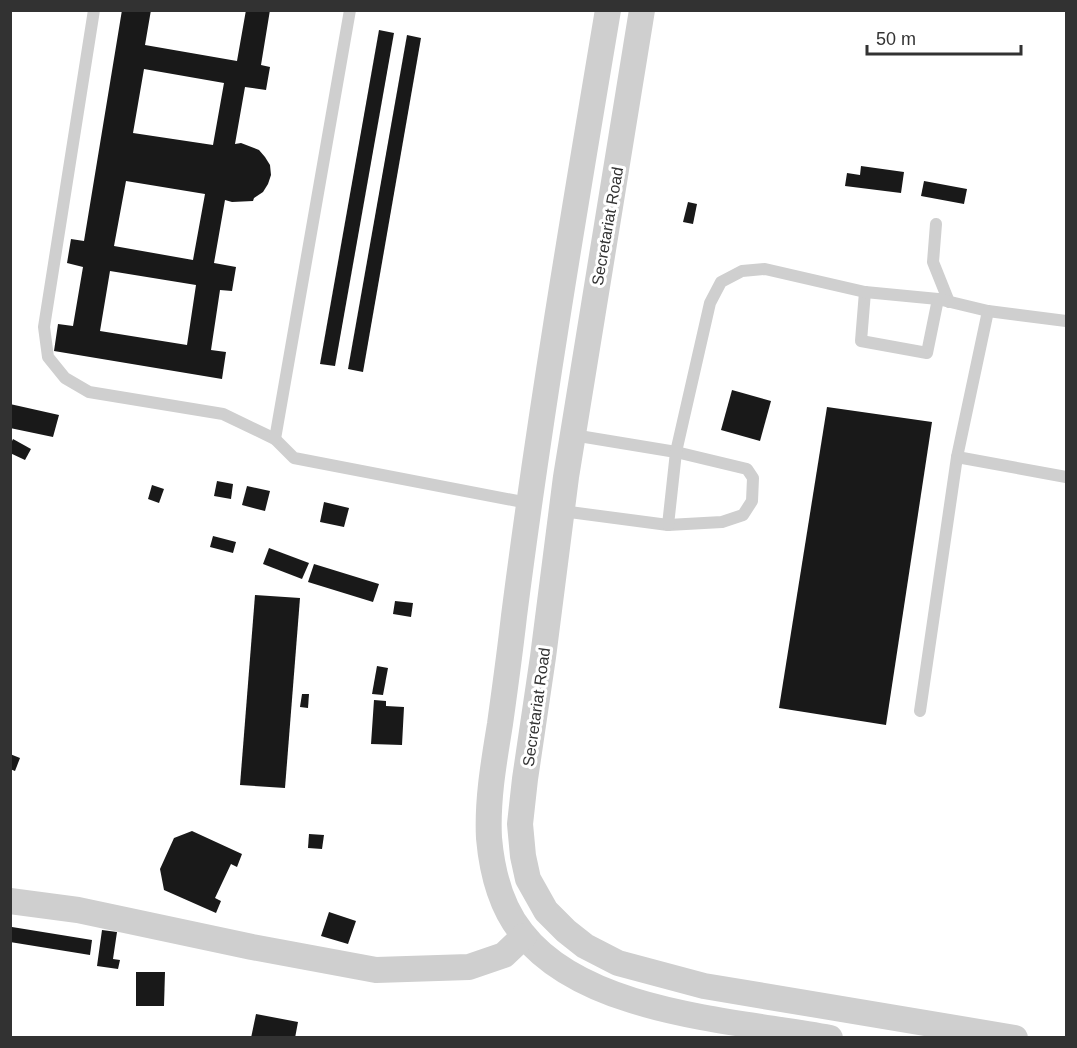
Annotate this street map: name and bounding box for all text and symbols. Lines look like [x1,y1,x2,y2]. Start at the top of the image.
scale bar [867,18,1022,56]
text: 50 m [876,29,916,49]
street label: Secretariat Road [589,165,626,287]
street label: Secretariat Road [520,646,553,768]

